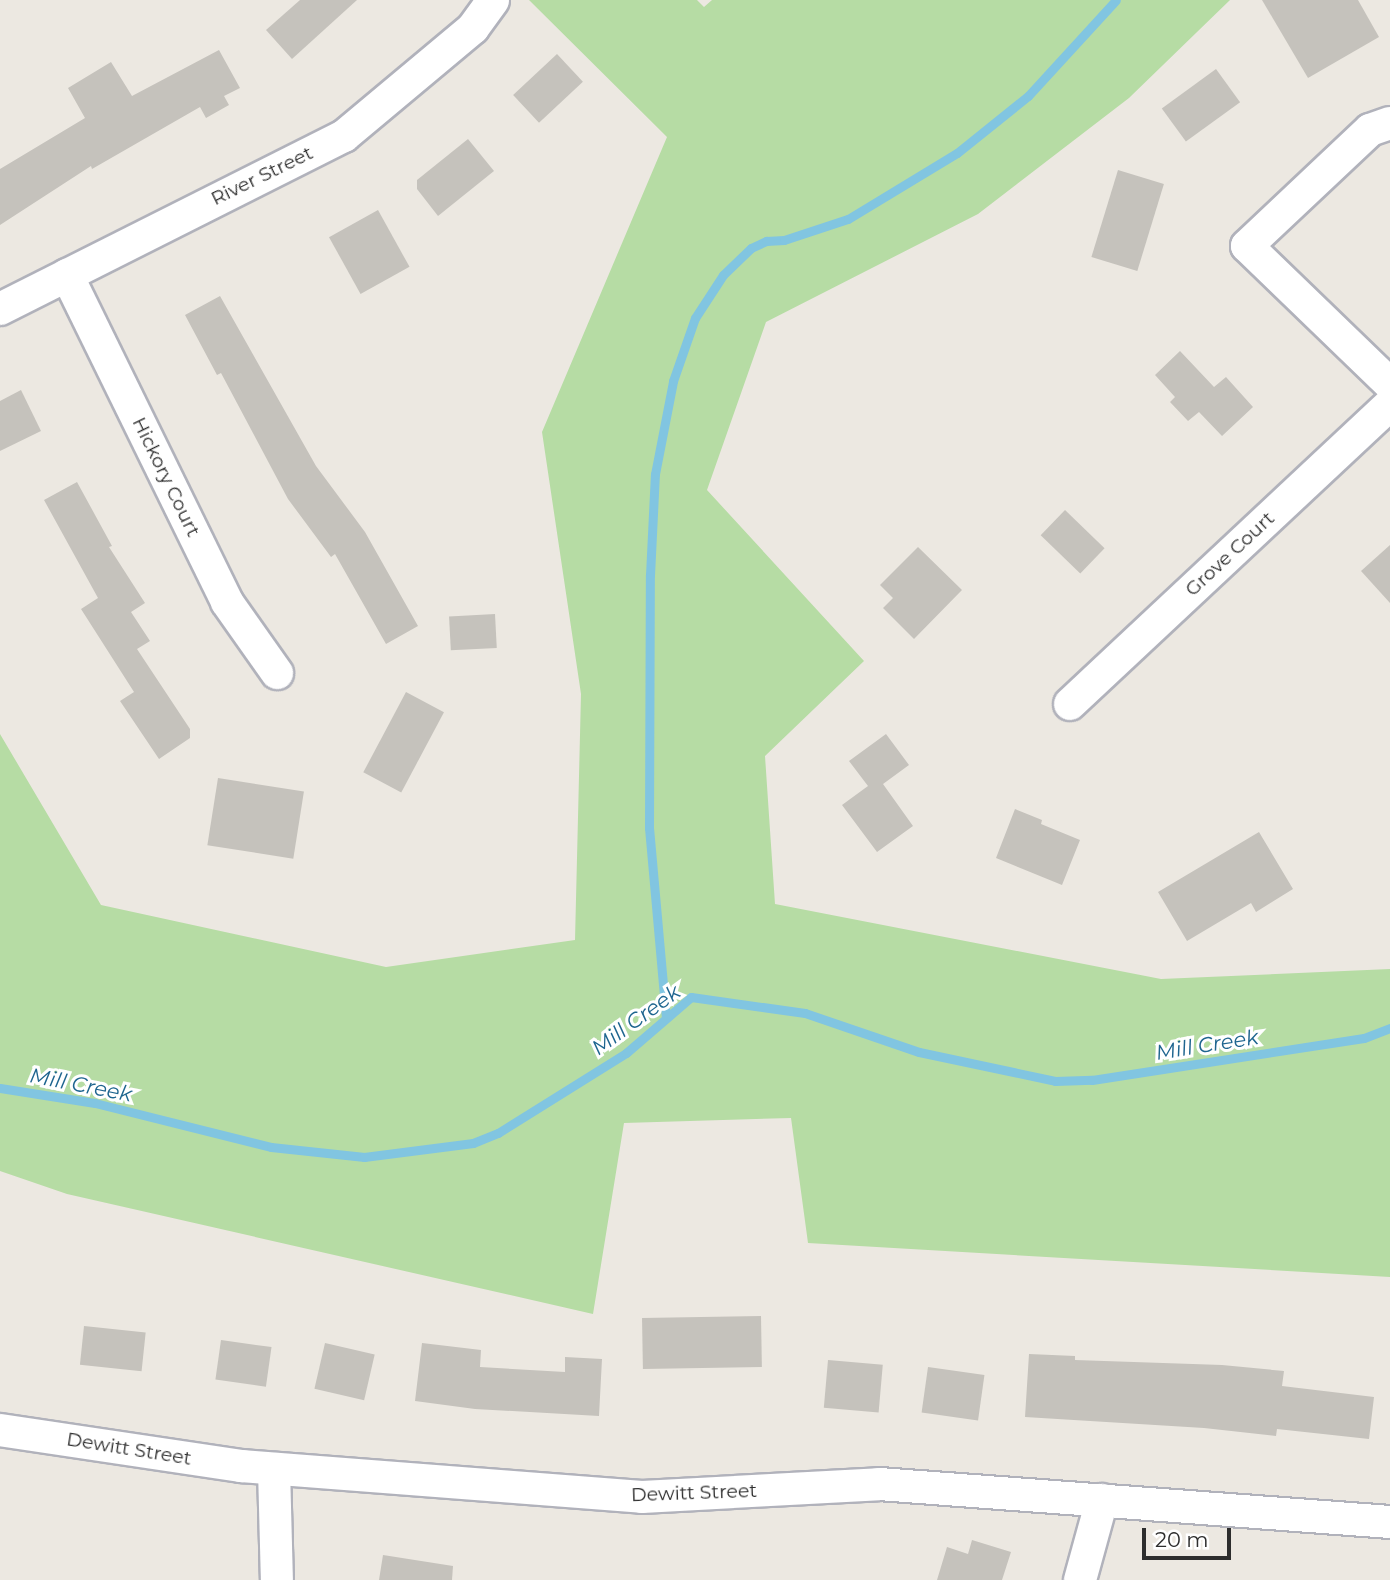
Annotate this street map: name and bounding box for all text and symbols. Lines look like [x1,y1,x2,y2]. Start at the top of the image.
street label: River Street [207,142,317,210]
street label: Hickory Court [127,414,205,540]
street label: Grove Court [1181,507,1279,601]
water label: Mill Creek [587,979,685,1061]
water label: Mill Creek [1154,1024,1260,1066]
water label: Mill Creek [28,1063,134,1107]
street label: Dewitt Street [65,1428,193,1470]
street label: Dewitt Street [631,1479,757,1507]
scale bar [1145,1514,1234,1558]
text: 20 m [1155,1527,1209,1552]

